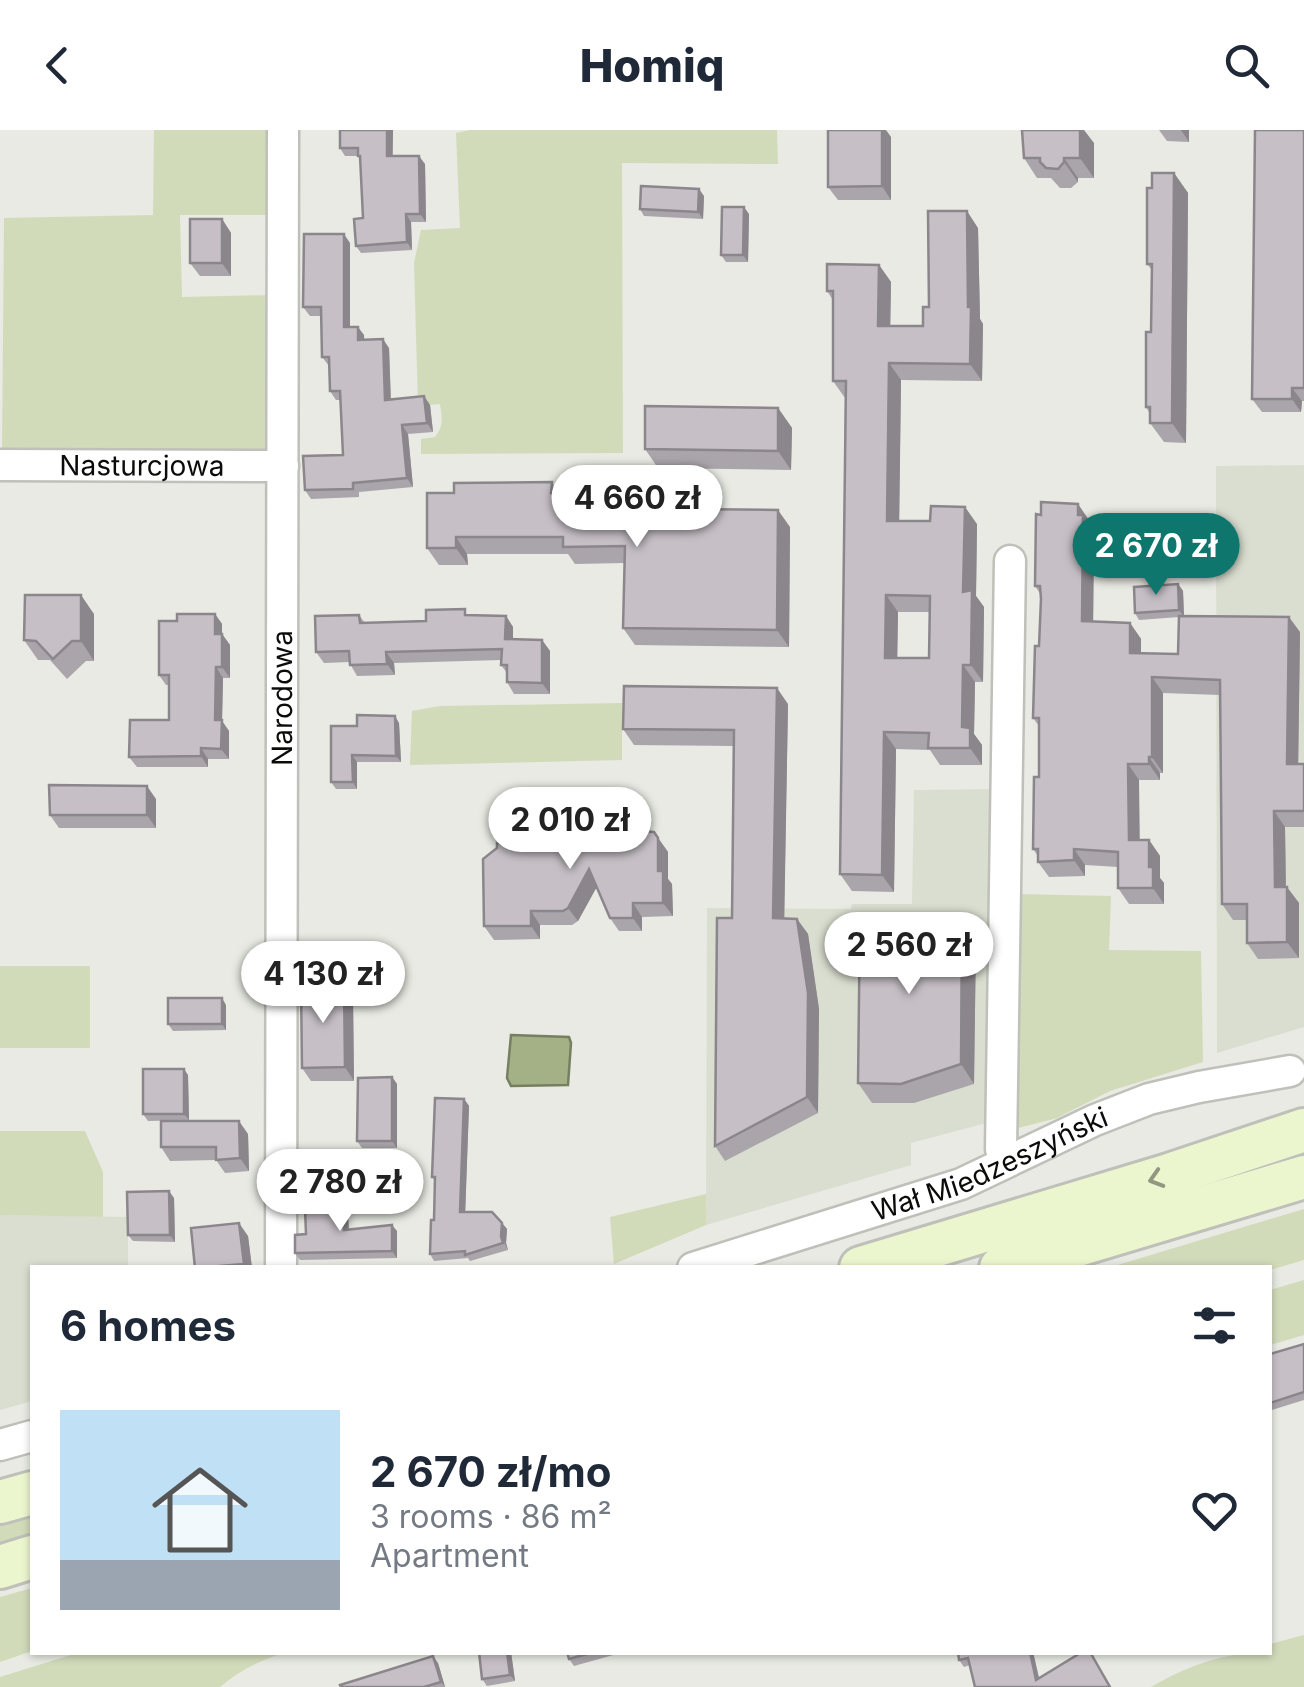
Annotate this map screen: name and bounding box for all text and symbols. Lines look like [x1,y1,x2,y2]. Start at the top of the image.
icon: back [30,38,85,93]
text: Homiq [580,38,724,93]
icon: search [1219,38,1274,93]
street label: Nasturcjowa [59,448,225,483]
pin: 4 660 zł [534,465,740,550]
text: 4 660 zł [574,478,700,517]
pin: 2 670 zł [1053,513,1259,598]
text: 2 670 zł [1095,526,1217,565]
street label: Narodowa [265,630,299,766]
pin: 2 010 zł [467,787,673,872]
text: 2 010 zł [510,800,630,839]
pin: 2 560 zł [806,912,1012,997]
text: 2 560 zł [846,925,972,964]
pin: 4 130 zł [220,941,426,1026]
text: 4 130 zł [263,954,383,993]
street label: Wał Miedzeszyński [868,1100,1112,1228]
pin: 2 780 zł [237,1149,443,1234]
text: 2 780 zł [279,1162,401,1201]
one-way arrow [1148,1167,1165,1188]
icon: filters [1187,1298,1242,1353]
text: 6 homes [60,1300,236,1351]
text: 2 670 zł/mo [370,1446,612,1497]
icon: home [140,1450,260,1570]
icon: heart [1187,1483,1242,1538]
text: 3 rooms · 86 m² [370,1497,612,1536]
text: Apartment [370,1536,529,1575]

